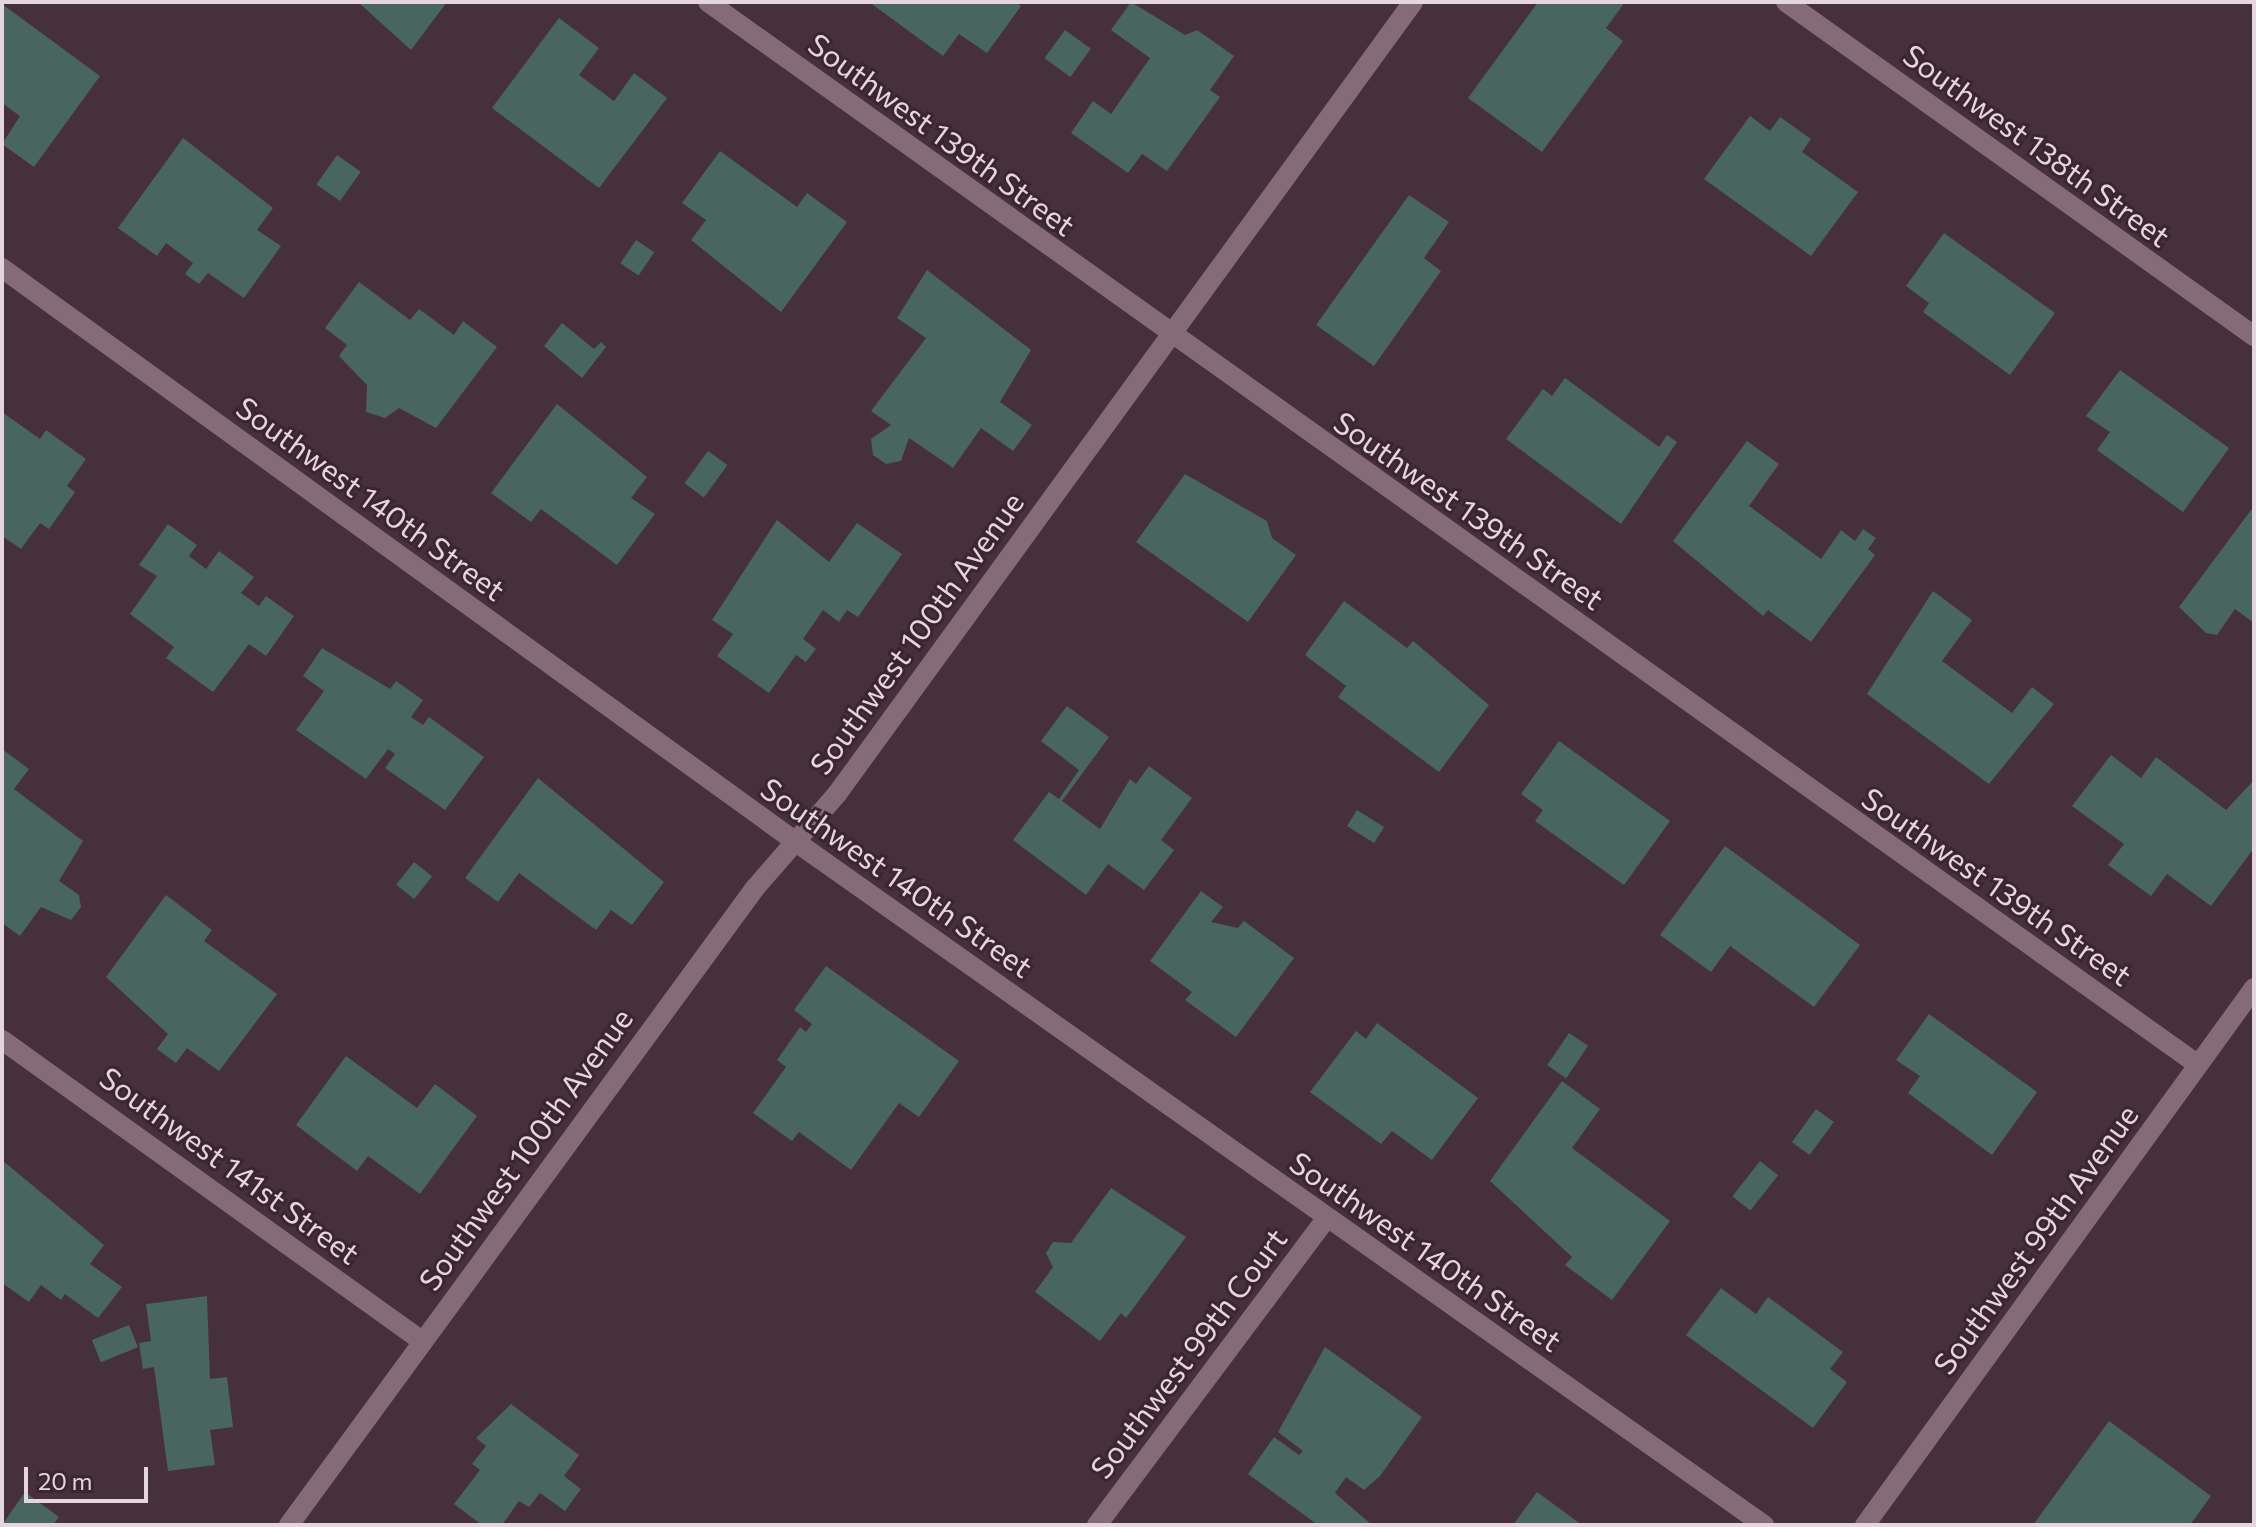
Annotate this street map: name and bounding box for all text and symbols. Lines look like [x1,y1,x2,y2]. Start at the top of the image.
street label: Southwest 139th Street [802,25,1082,243]
street label: Southwest 138th Street [1897,36,2177,254]
street label: Southwest 140th Street [230,389,512,607]
street label: Southwest 139th Street [1327,403,1611,617]
street label: Southwest 100th Avenue [802,485,1030,781]
street label: Southwest 140th Street [754,770,1040,984]
street label: Southwest 139th Street [1855,779,2139,993]
street label: Southwest 100th Avenue [411,1001,639,1297]
street label: Southwest 141st Street [93,1059,367,1271]
street label: Southwest 99th Avenue [1925,1097,2145,1381]
street label: Southwest 140th Street [1283,1144,1569,1358]
street label: Southwest 99th Court [1082,1221,1294,1485]
scale bar [28,1451,152,1501]
text: 20 m [38,1466,92,1495]

